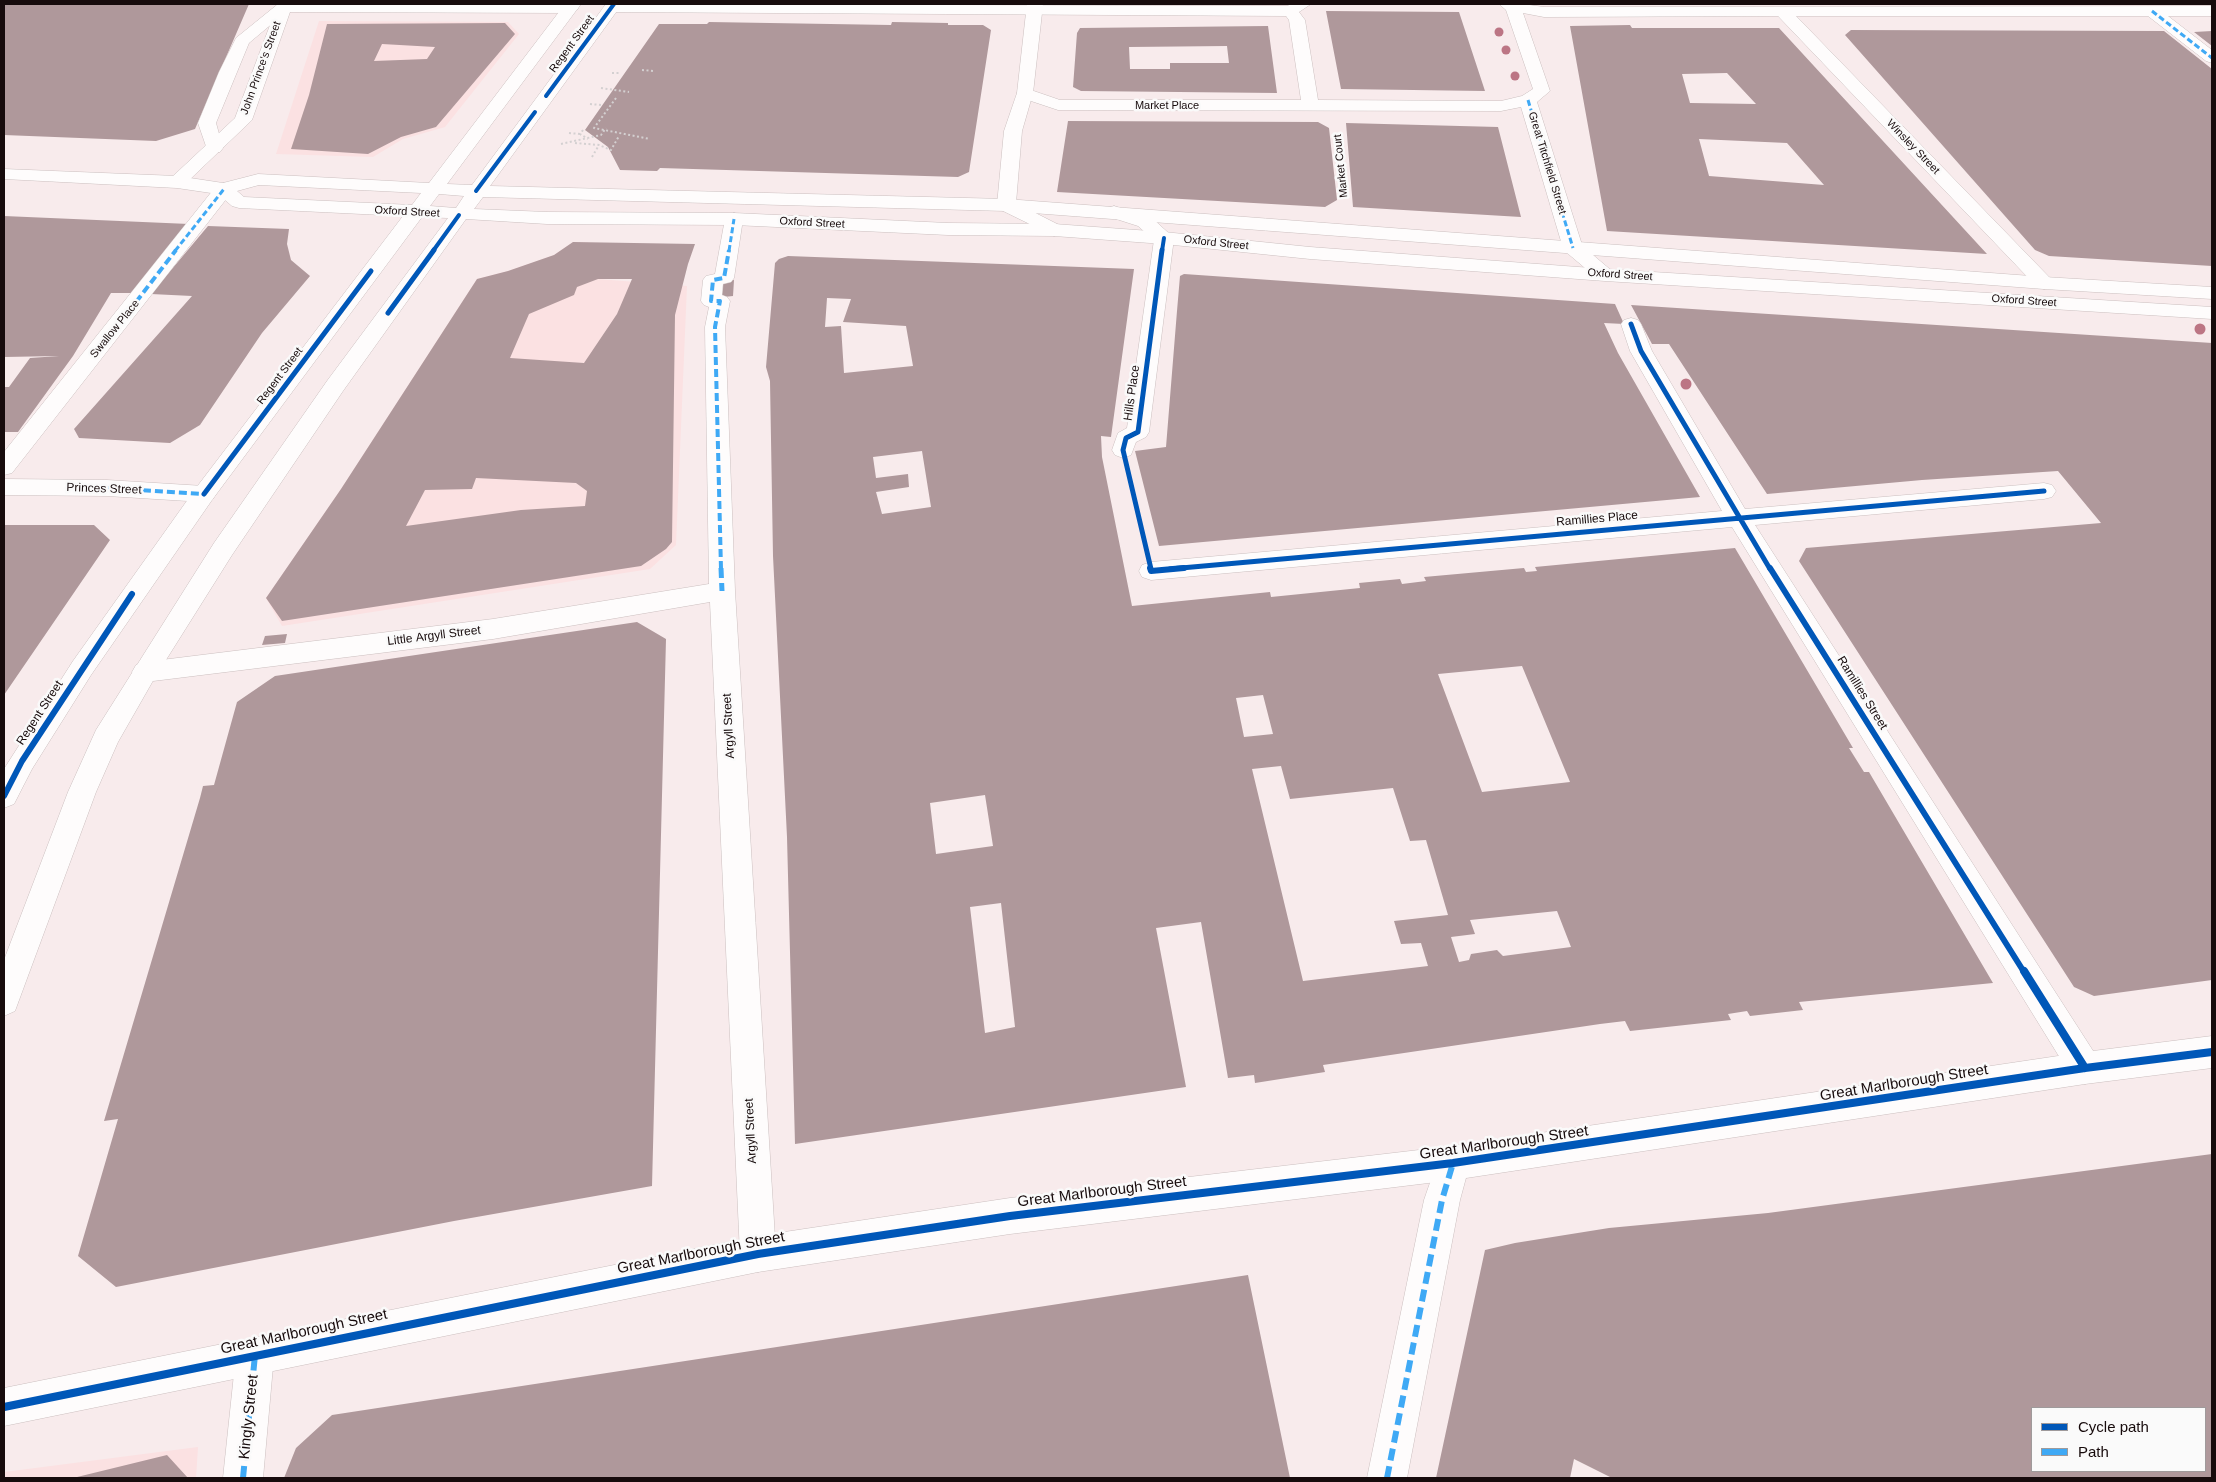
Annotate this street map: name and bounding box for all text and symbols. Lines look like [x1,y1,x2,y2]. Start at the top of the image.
street label: Regent Street [547,13,597,75]
street label: John Prince's Street [238,20,284,116]
street label: Market Place [1135,99,1199,113]
street label: Great Titchfield Street [1525,110,1569,216]
street label: Winsley Street [1884,117,1942,177]
street label: Market Court [1331,134,1351,198]
street label: Oxford Street [374,204,440,220]
street label: Oxford Street [779,215,845,231]
street label: Oxford Street [1183,233,1249,253]
street label: Oxford Street [1587,266,1653,284]
street label: Oxford Street [1991,292,2057,310]
street label: Swallow Place [88,297,142,361]
street label: Regent Street [254,345,306,407]
street label: Hills Place [1121,364,1143,422]
street label: Princes Street [66,480,142,498]
street label: Ramillies Place [1556,508,1638,530]
street label: Little Argyll Street [386,623,482,649]
street label: Ramillies Street [1834,654,1890,732]
street label: Regent Street [14,678,66,748]
street label: Argyll Street [720,693,738,759]
street label: Great Marlborough Street [1819,1061,1989,1105]
street label: Argyll Street [742,1098,760,1164]
street label: Great Marlborough Street [1419,1122,1589,1164]
street label: Great Marlborough Street [1016,1173,1188,1211]
street label: Great Marlborough Street [616,1228,786,1278]
street label: Great Marlborough Street [219,1306,389,1358]
street label: Kingly Street [236,1374,262,1460]
legend [2031,1407,2206,1472]
text: Cycle path [2078,1418,2149,1435]
text: Path [2078,1443,2109,1460]

